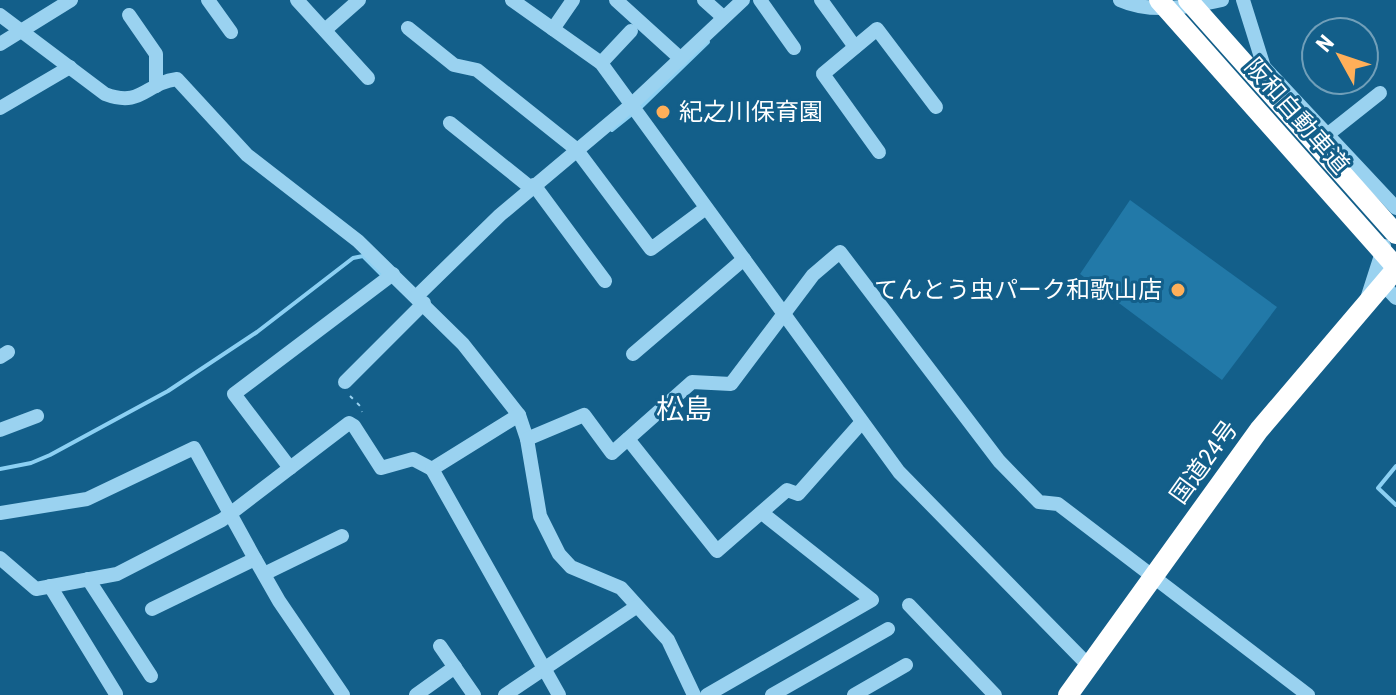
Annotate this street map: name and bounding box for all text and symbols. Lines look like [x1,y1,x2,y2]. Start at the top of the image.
north arrow [1300,16,1380,96]
text: N [1311,30,1339,57]
street label: 阪和自動車道 [1239,52,1355,180]
place label: 紀之川保育園 [679,98,823,126]
marker: 紀之川保育園 [654,103,672,121]
place label: てんとう虫パーク和歌山店 [874,276,1162,304]
marker: てんとう虫パーク和歌山店 [1169,281,1187,299]
district label: 松島 [656,393,712,426]
street label: 国道24号 [1165,415,1243,509]

